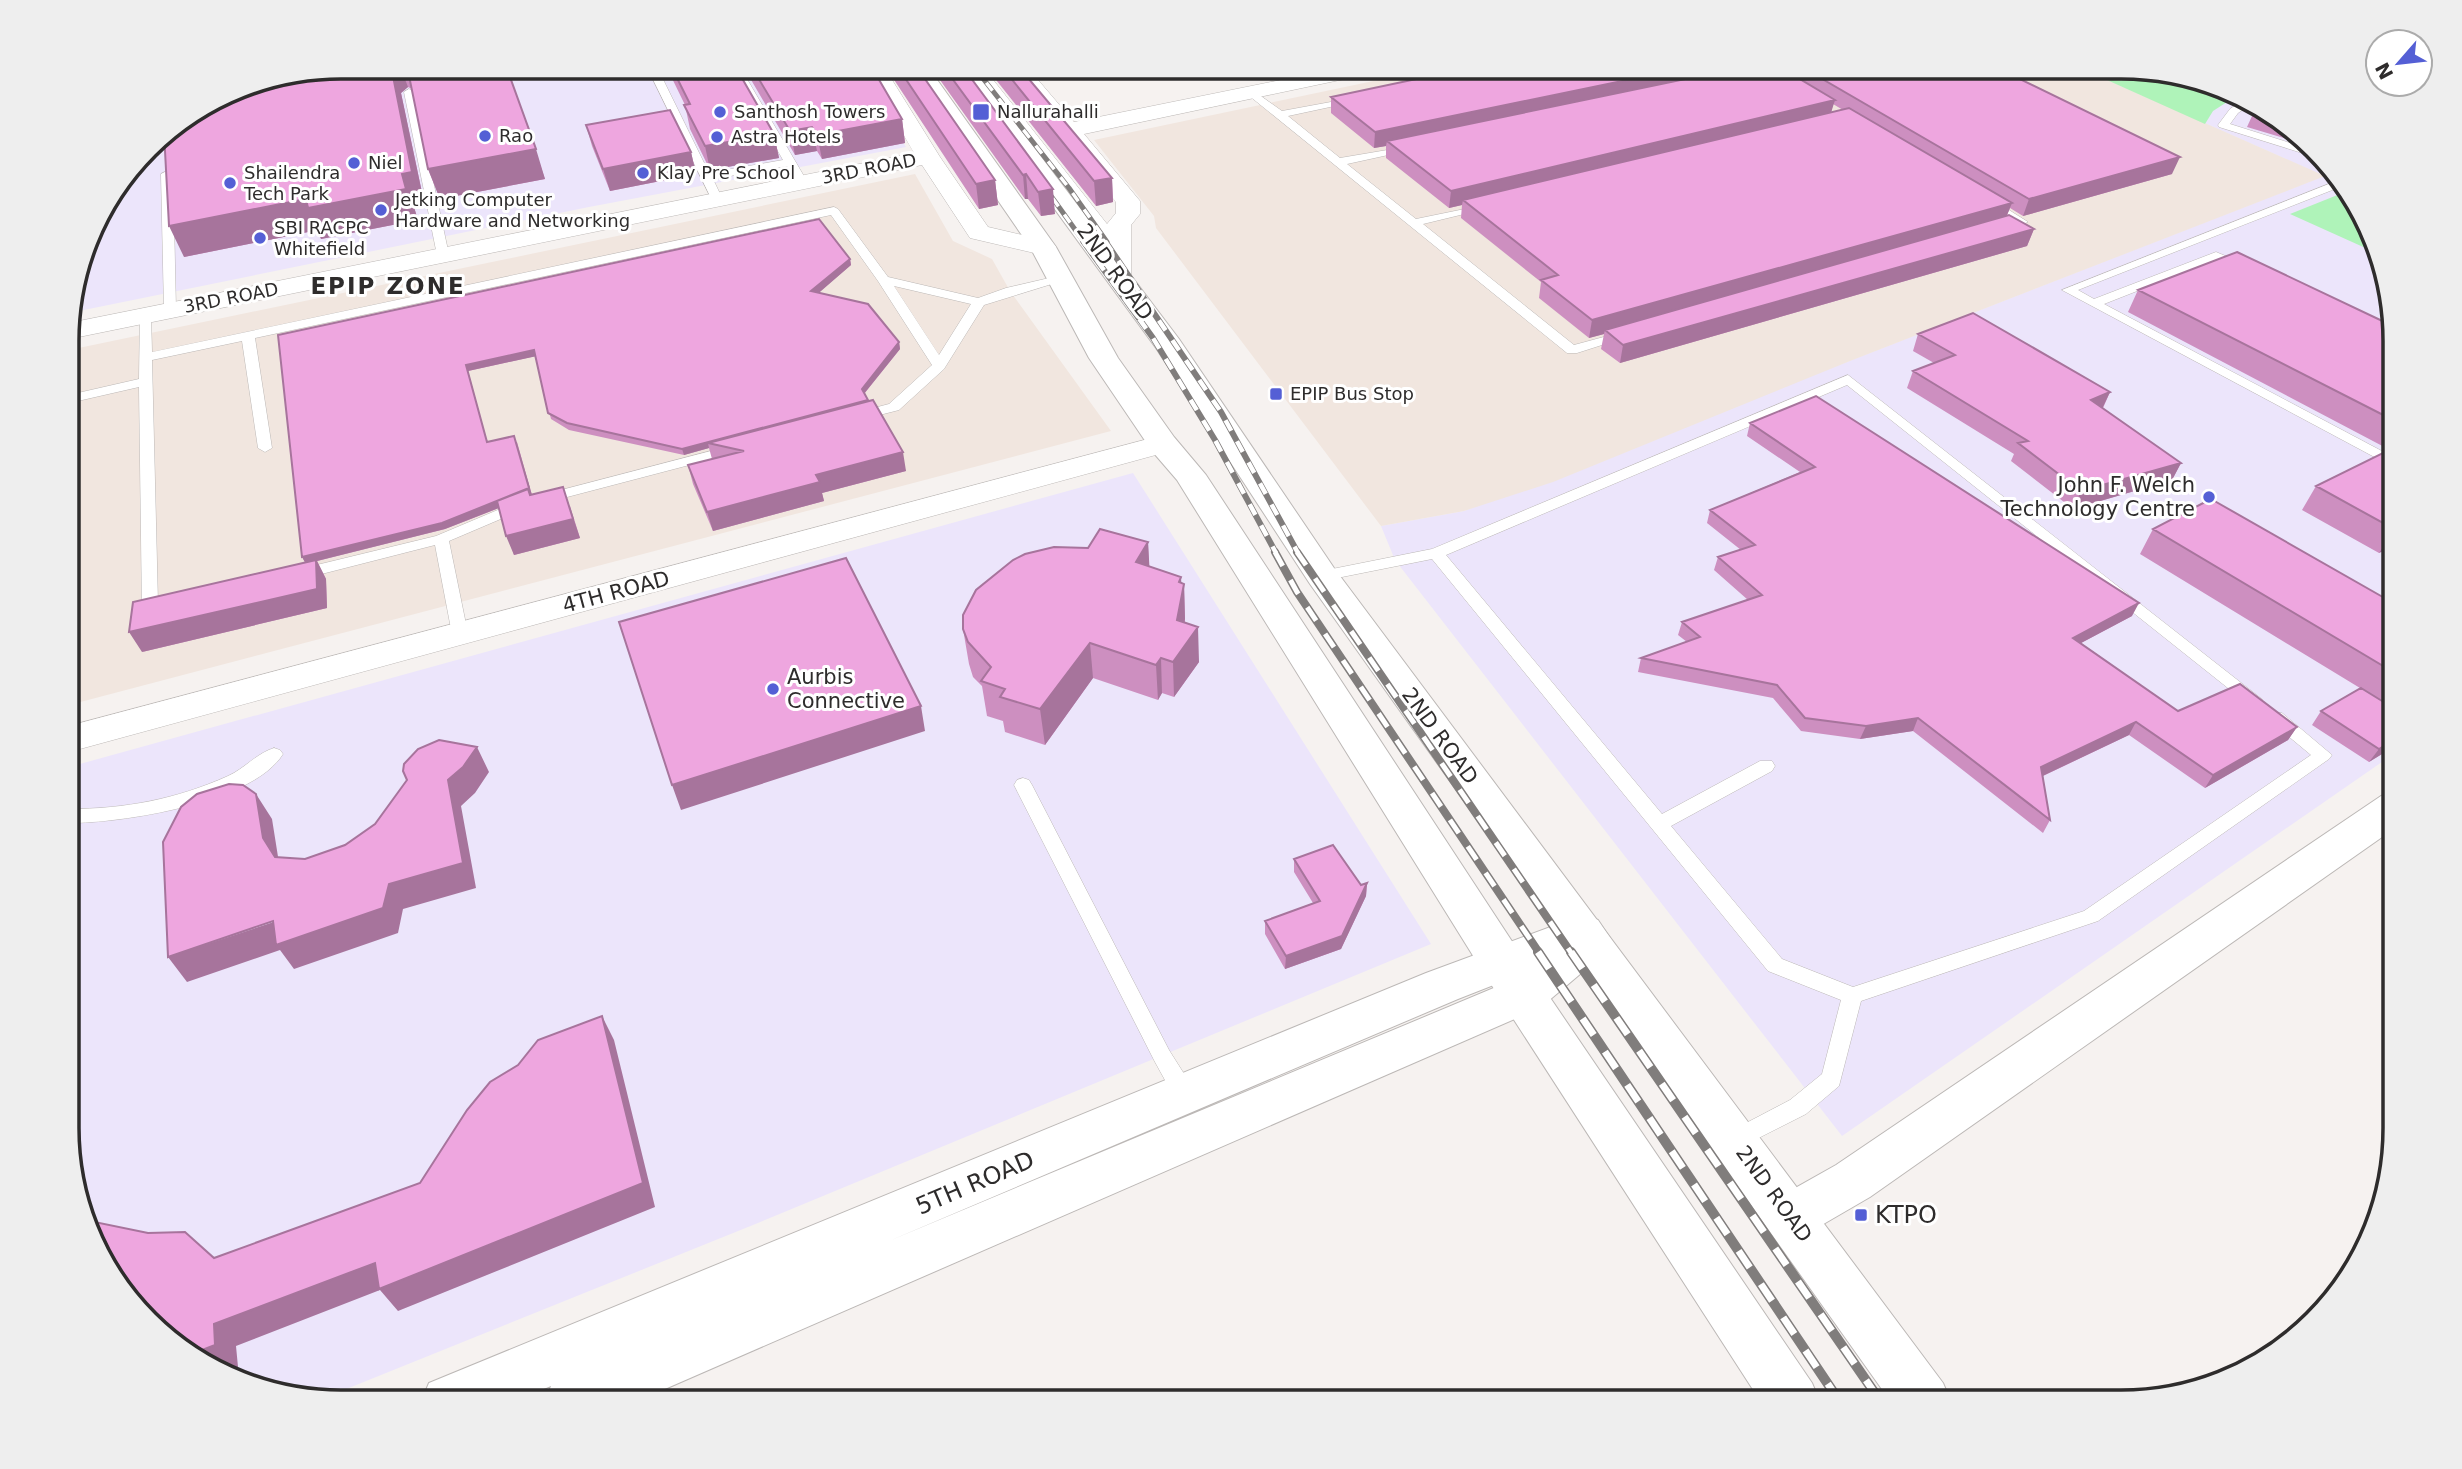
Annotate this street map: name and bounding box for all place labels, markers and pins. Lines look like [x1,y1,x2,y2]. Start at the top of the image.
place label: Santhosh Towers [734,101,885,122]
place label: Nallurahalli [997,101,1099,122]
marker: Nallurahalli [971,102,991,122]
marker: Santhosh Towers [712,104,728,120]
place label: Rao [499,125,533,146]
place label: Astra Hotels [731,126,841,147]
marker: Rao [477,128,493,144]
marker: Astra Hotels [709,129,725,145]
place label: Niel [368,152,403,173]
marker: Niel [346,155,362,171]
place label: Shailendra Tech Park [243,162,340,204]
place label: Klay Pre School [657,162,795,183]
marker: Klay Pre School [635,165,651,181]
marker: Shailendra Tech Park [222,175,238,191]
place label: Jetking Computer Hardware and Networking [394,189,630,231]
marker: Jetking Computer Hardware and Networking [373,202,389,218]
place label: SBI RACPC Whitefield [274,217,369,259]
marker: SBI RACPC Whitefield [252,230,268,246]
place label: EPIP Bus Stop [1290,383,1414,404]
marker: EPIP Bus Stop [1268,386,1284,402]
place label: John F. Welch Technology Centre [1999,473,2195,521]
marker: John F. Welch Technology Centre [2201,489,2217,505]
place label: Aurbis Connective [787,665,905,713]
marker: Aurbis Connective [765,681,781,697]
place label: KTPO [1875,1201,1937,1229]
marker: KTPO [1853,1207,1869,1223]

